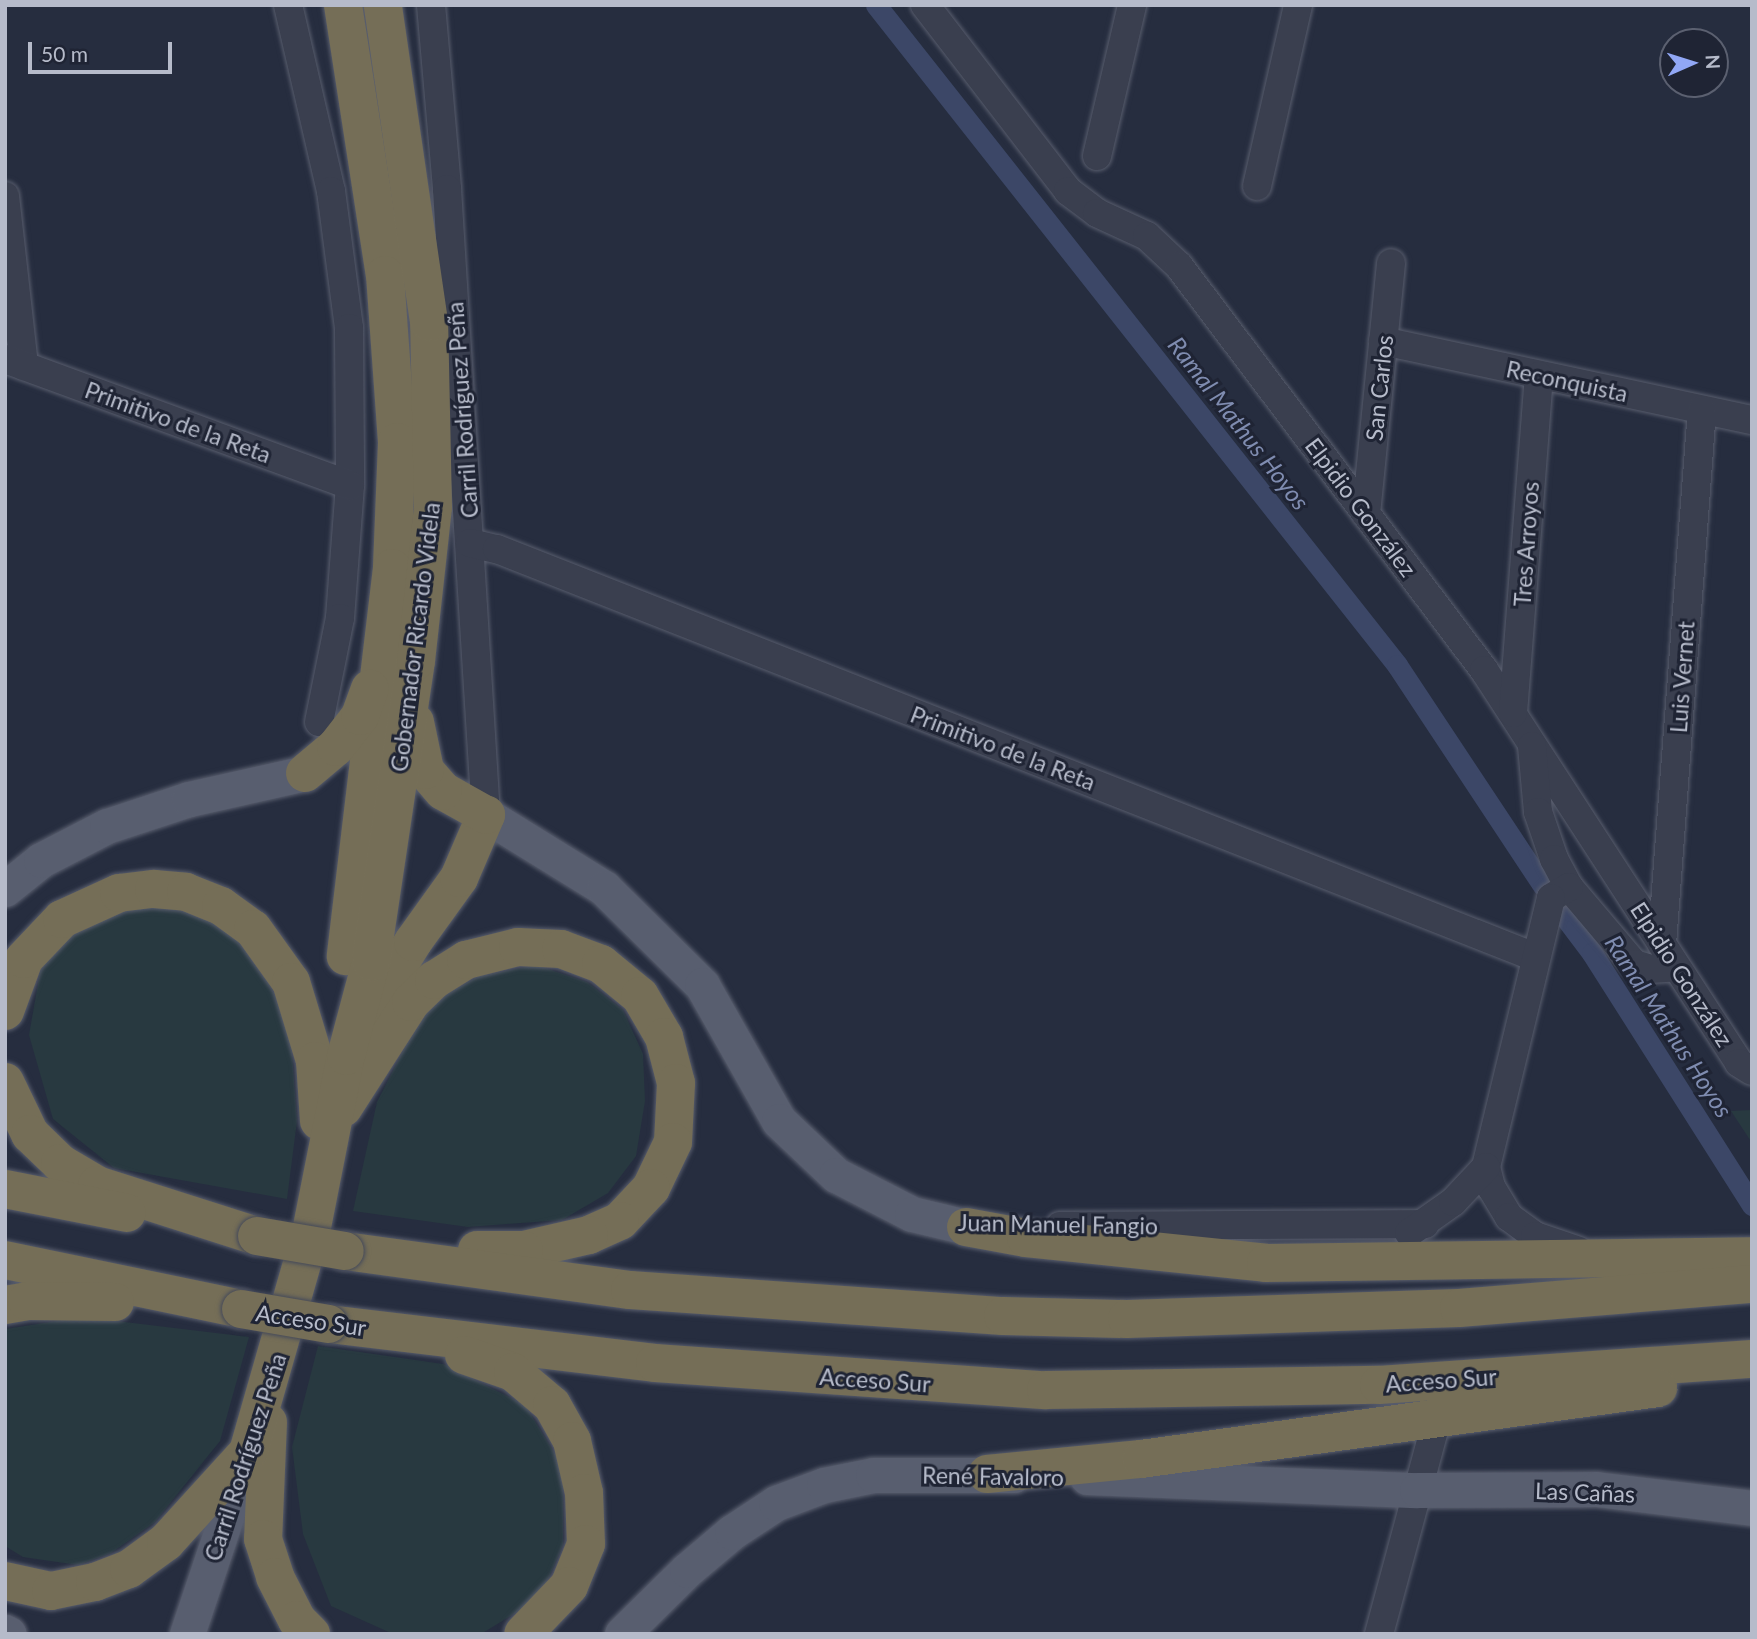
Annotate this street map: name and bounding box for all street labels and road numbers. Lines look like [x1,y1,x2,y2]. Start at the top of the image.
street label: Carril Rodríguez Peña [441,301,483,519]
street label: San Carlos [1360,334,1398,442]
street label: Reconquista [1504,355,1630,407]
street label: Primitivo de la Reta [81,376,275,468]
street label: Elpidio González [1300,432,1422,582]
street label: Tres Arroyos [1508,480,1544,608]
street label: Gobernador Ricardo Videla [385,500,445,774]
street label: Luis Vernet [1664,620,1700,734]
street label: Primitivo de la Reta [907,700,1099,796]
street label: Elpidio González [1625,897,1739,1051]
street label: Juan Manuel Fangio [958,1208,1158,1240]
street label: Acceso Sur [254,1299,368,1341]
street label: Carril Rodríguez Peña [198,1350,292,1564]
street label: Acceso Sur [819,1362,931,1398]
street label: Acceso Sur [1385,1362,1497,1398]
street label: René Favaloro [922,1461,1064,1491]
street label: Las Cañas [1534,1476,1636,1508]

